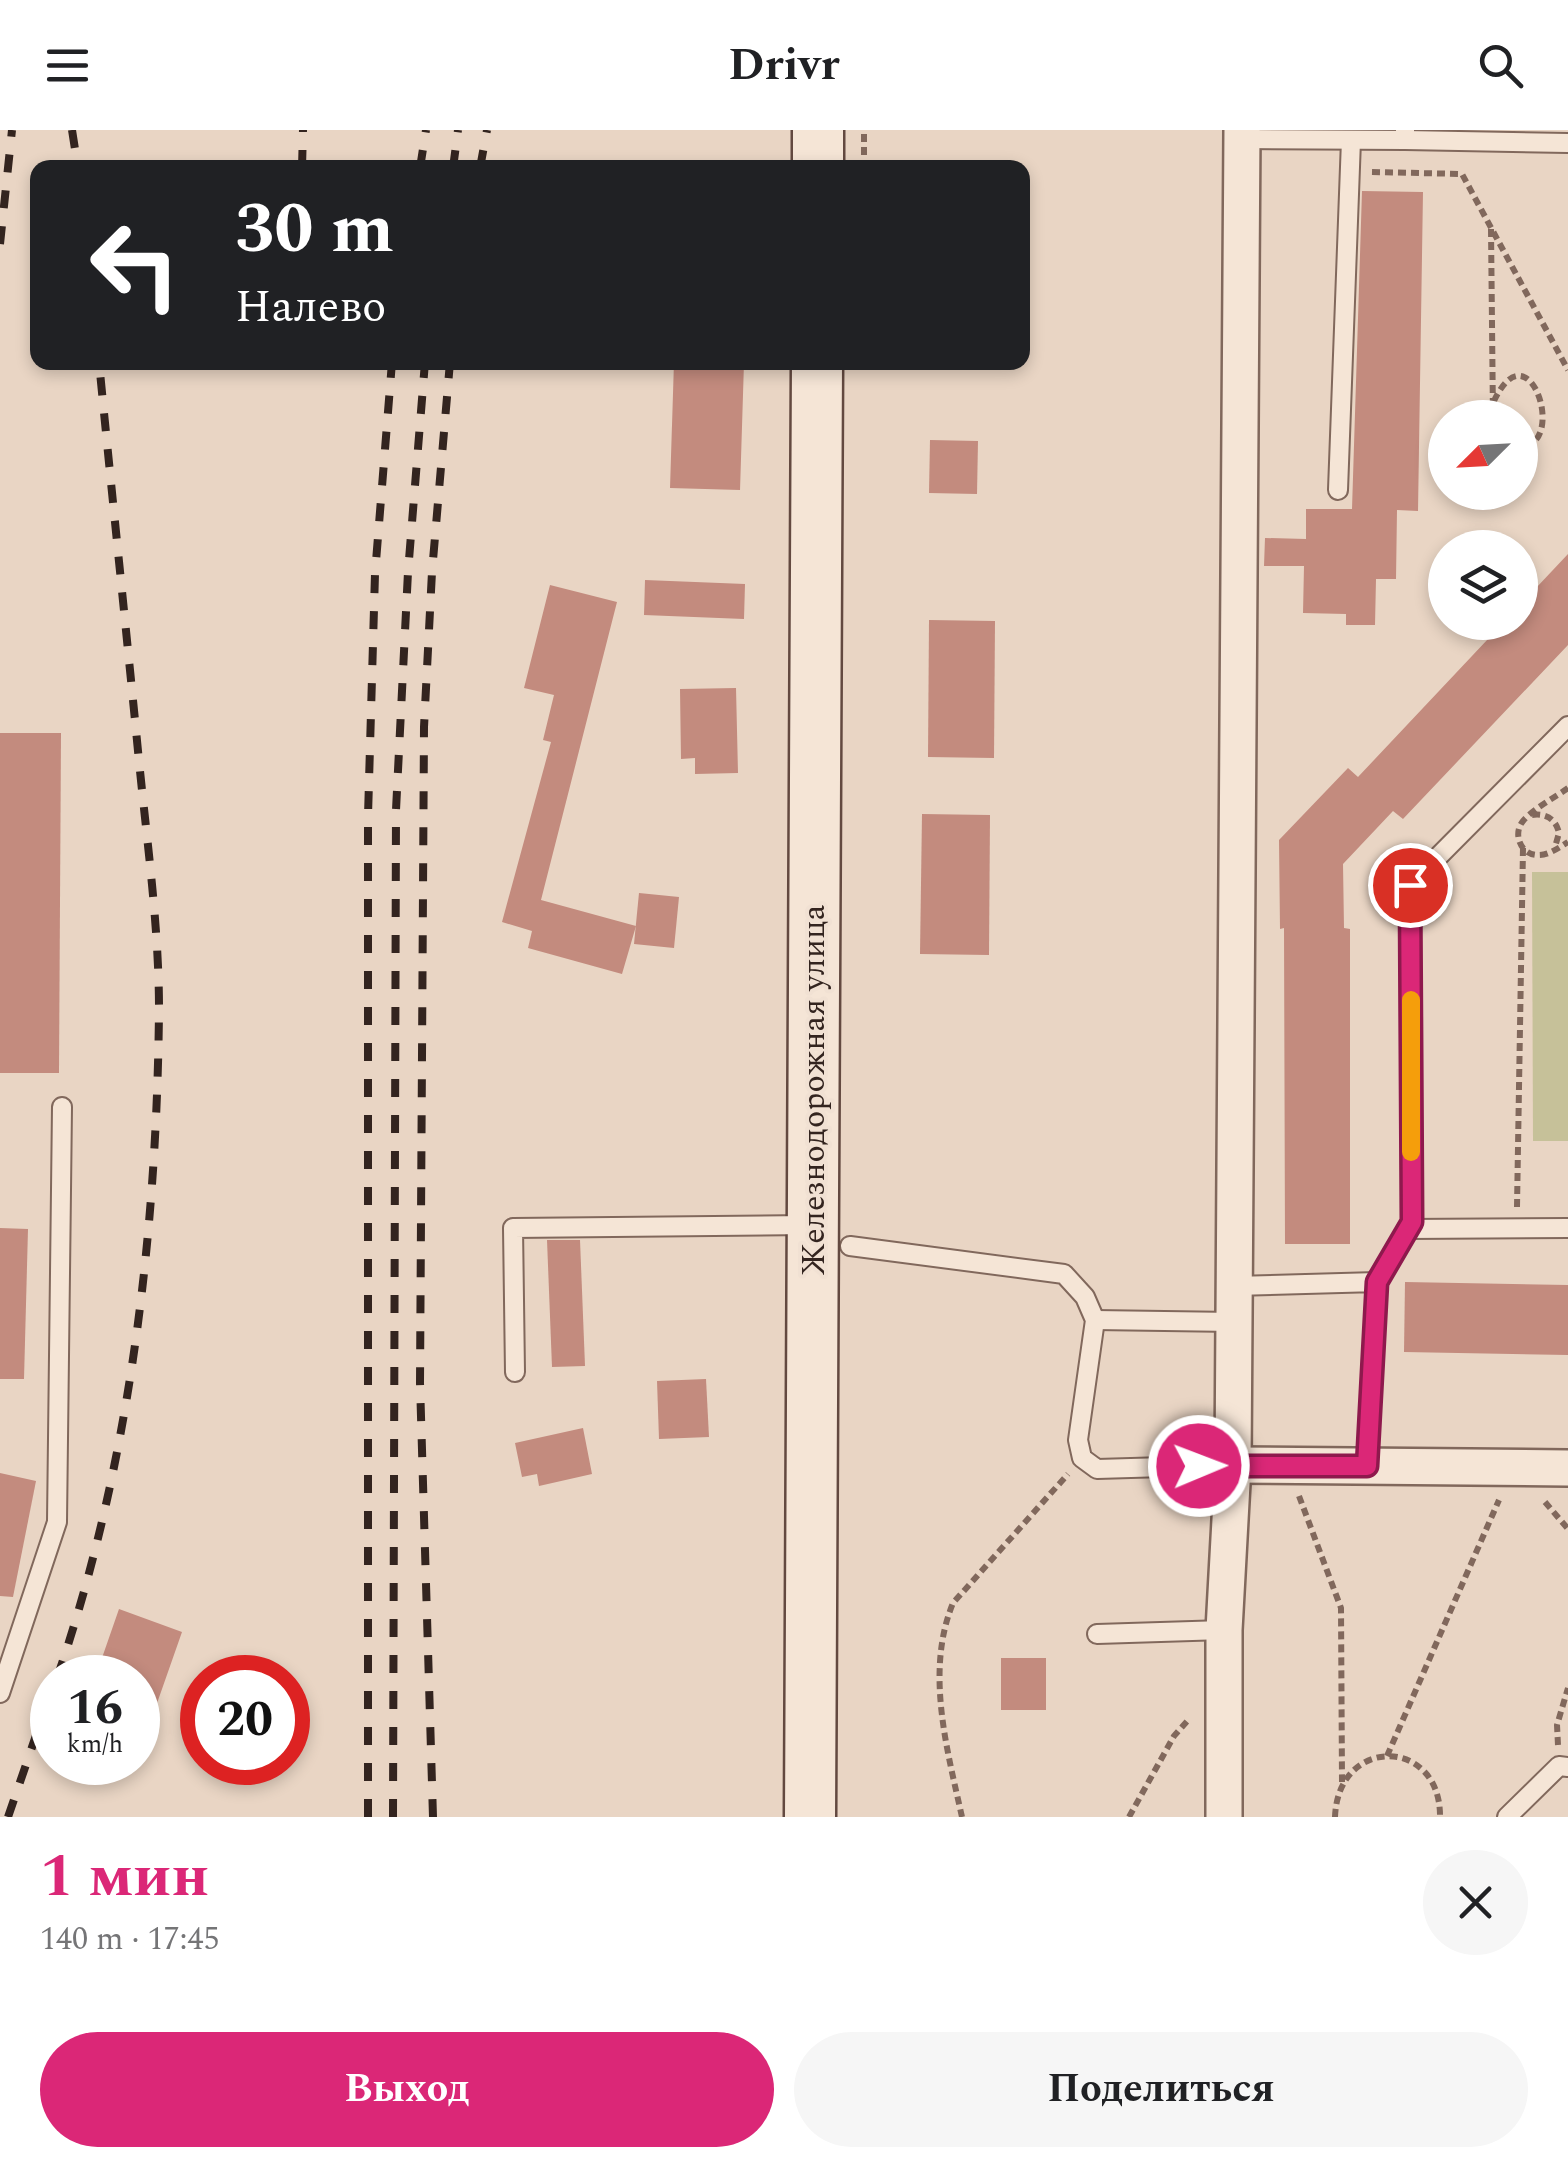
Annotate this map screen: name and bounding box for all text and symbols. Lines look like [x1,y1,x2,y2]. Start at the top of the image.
text: Drivr [728,31,840,100]
icon: menu [40,38,95,93]
icon: search [1473,38,1528,93]
text: 30 m [235,177,394,283]
icon: left [70,200,200,330]
text: Налево [235,273,386,342]
north arrow [1428,400,1538,510]
map controls [1428,400,1538,640]
button: layers [1428,530,1538,640]
pin [1368,843,1453,928]
icon: arrive [1383,858,1438,913]
street label: Железнодорожная улица [790,904,839,1275]
position arrow [1147,1414,1251,1518]
speed limit sign: 20 [180,1655,310,1785]
text: 16 [67,1670,123,1746]
text: km/h [67,1726,123,1764]
text: 1 мин [40,1831,209,1923]
button: close [1423,1850,1528,1955]
text: 140 m · 17:45 [40,1915,220,1964]
button: Выход [40,2032,774,2147]
button: Поделиться [794,2032,1528,2147]

